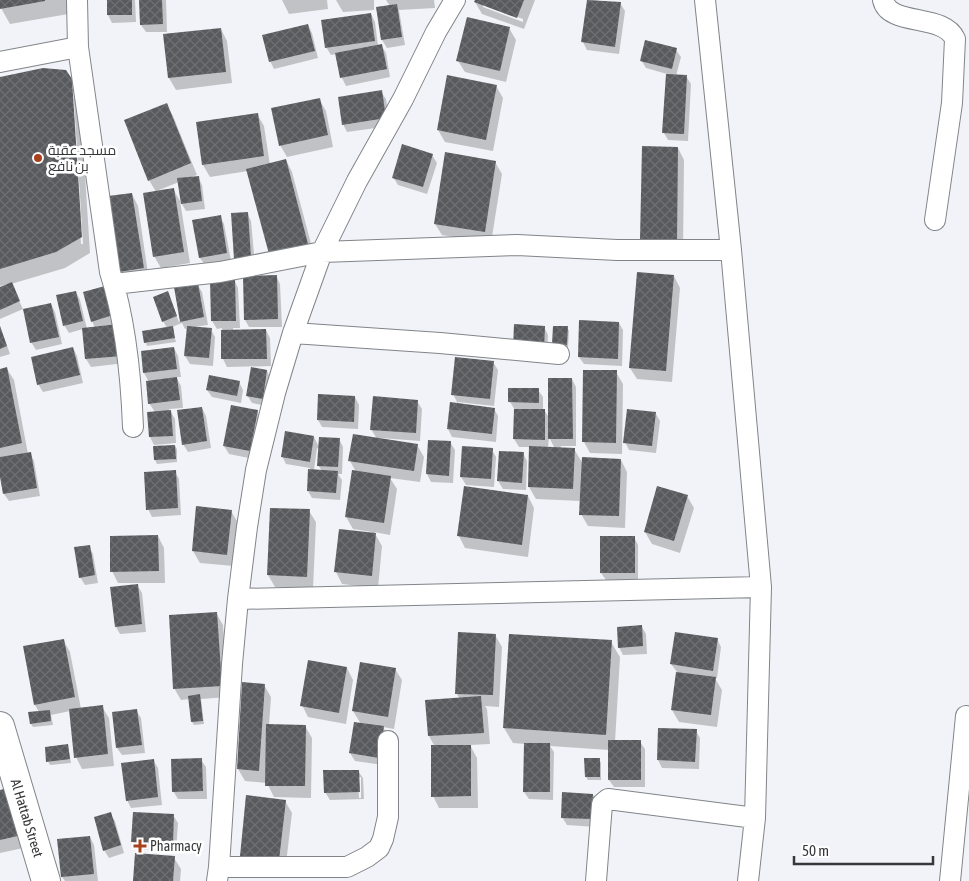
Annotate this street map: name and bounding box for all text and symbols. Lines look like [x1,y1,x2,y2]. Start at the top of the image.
place label: مسجد عقبة بن نافع [48,142,116,175]
marker: مسجد عقبة بن نافع [32,152,44,164]
street label: Al Hattab Street [8,777,46,859]
scale bar [794,834,933,866]
place label: Pharmacy [150,838,202,854]
marker: Pharmacy [134,840,146,852]
text: 50 m [802,842,829,859]

